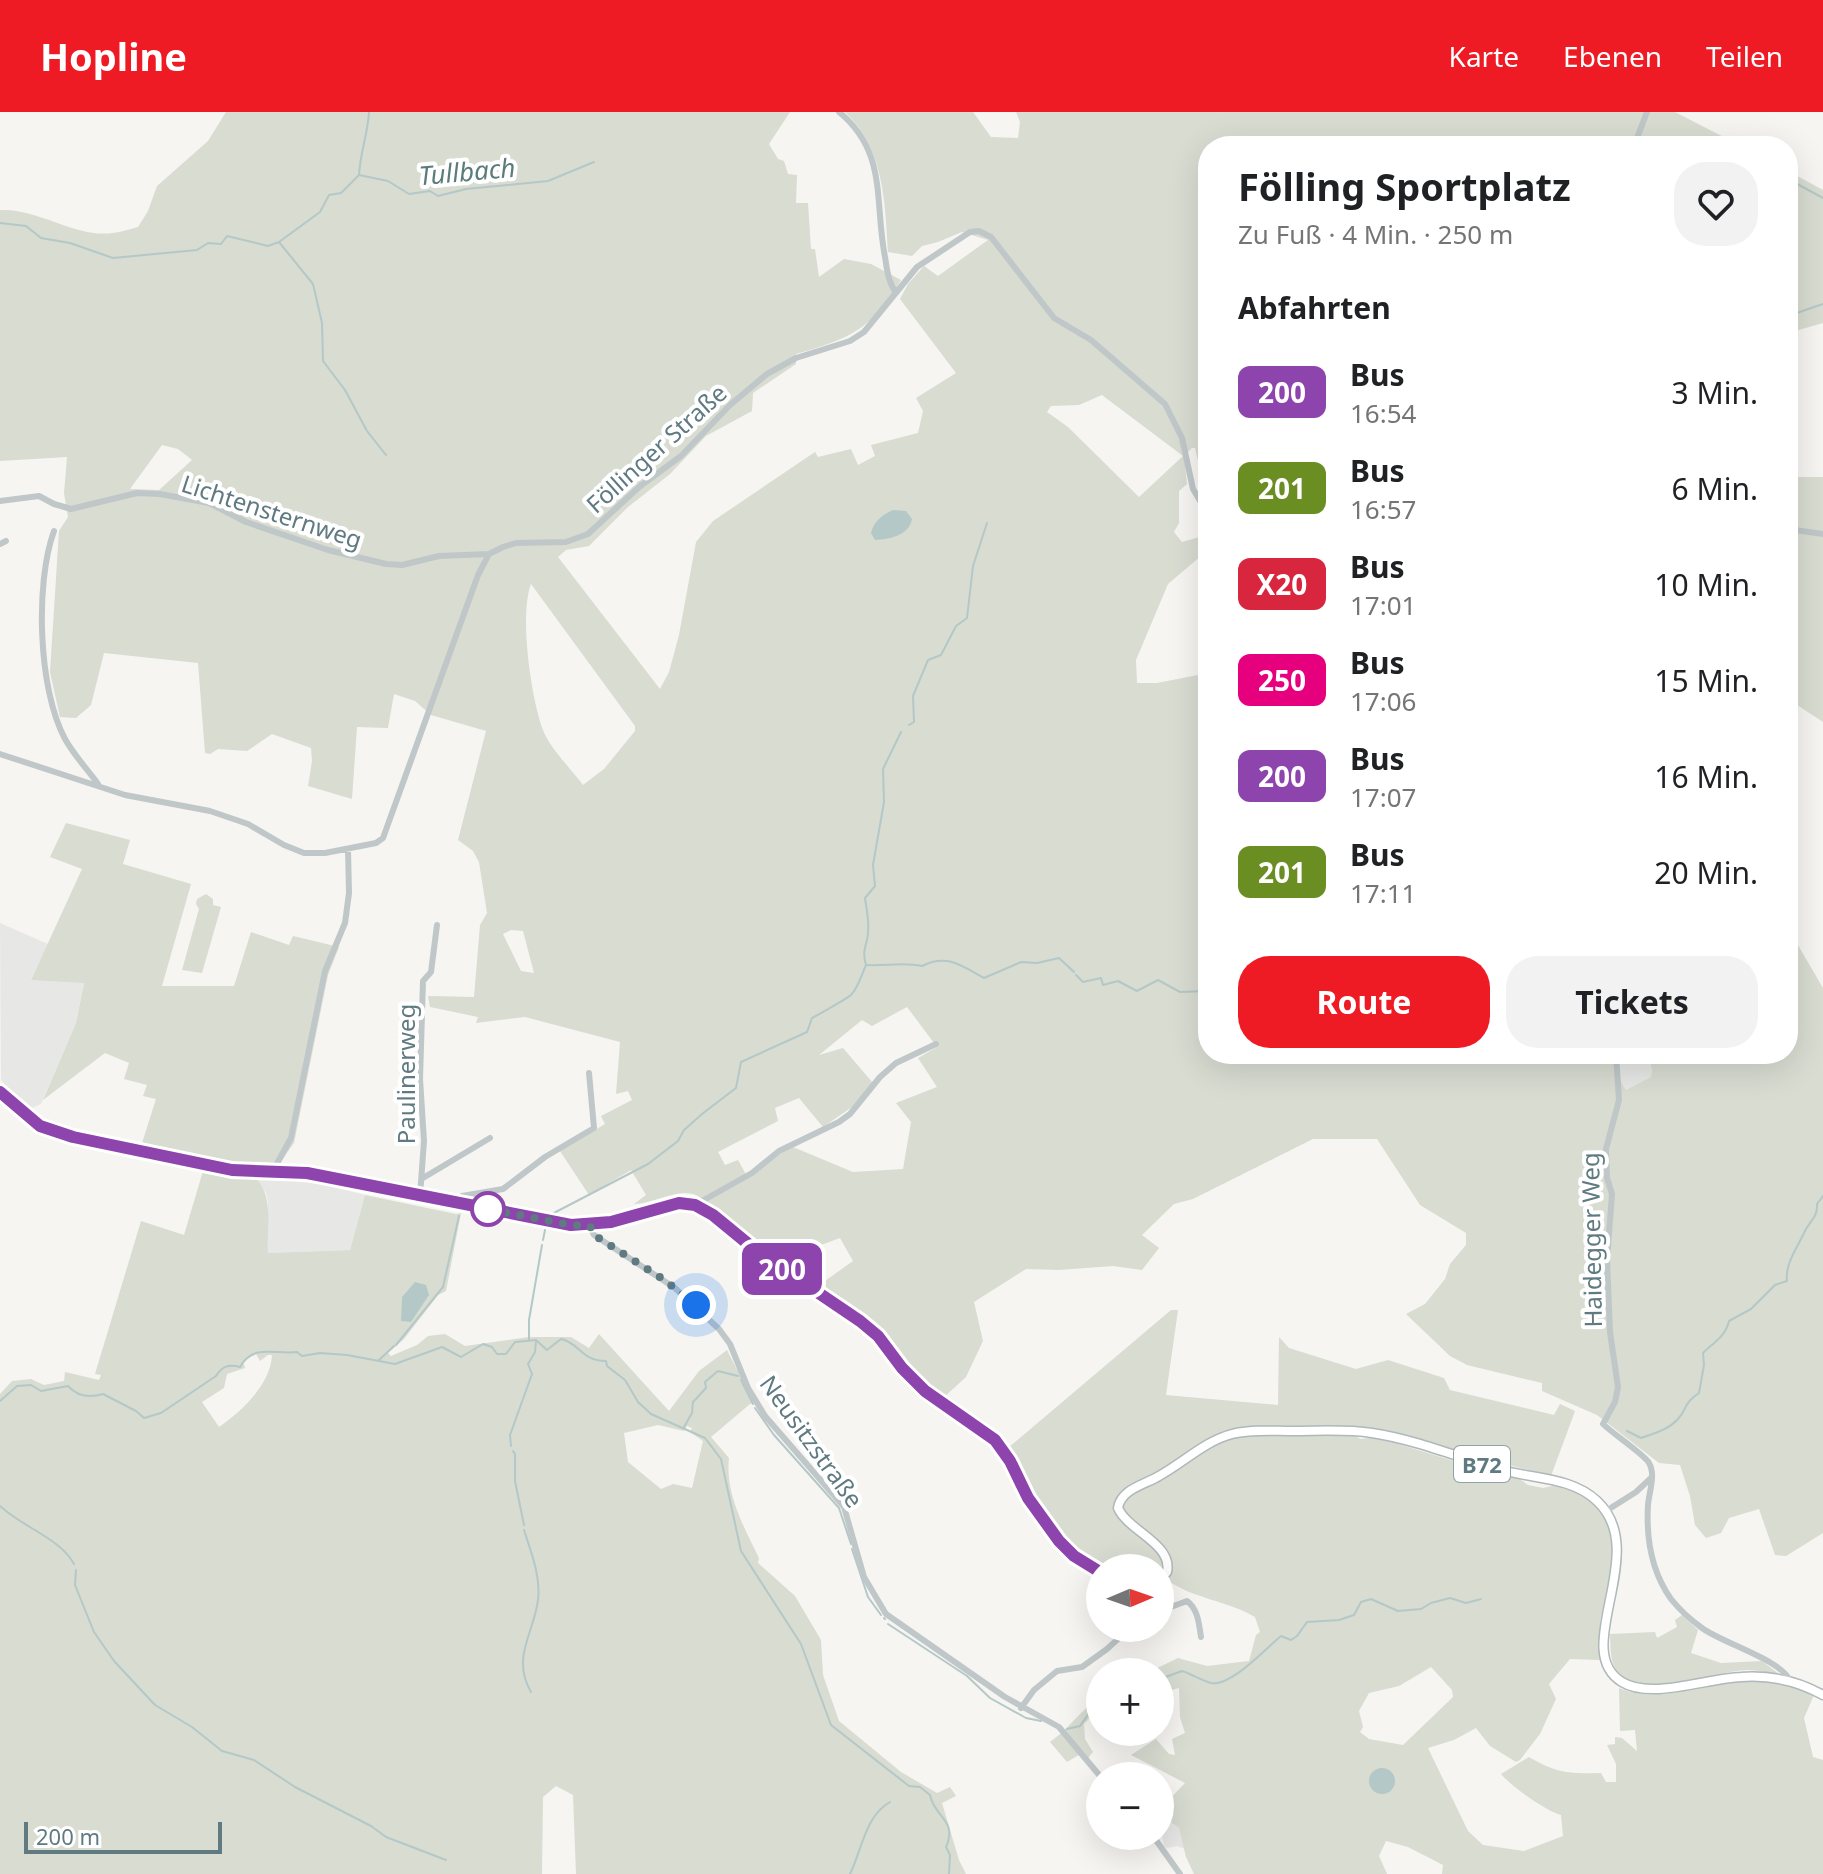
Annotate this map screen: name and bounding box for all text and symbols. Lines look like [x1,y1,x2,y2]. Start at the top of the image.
text: Hopline [40,30,187,82]
text: Karte [1449,37,1519,75]
text: Ebenen [1563,37,1662,75]
text: Teilen [1706,37,1783,75]
water label: Tullbach [417,149,517,193]
text: Fölling Sportplatz [1238,160,1571,212]
button: heart [1674,162,1758,246]
text: Zu Fuß · 4 Min. · 250 m [1238,216,1513,252]
text: Abfahrten [1238,287,1391,328]
text: Bus [1350,354,1405,395]
text: 3 Min. [1672,372,1758,413]
text: 200 [1258,373,1306,411]
street label: Föllinger Straße [579,376,733,520]
text: 16:54 [1350,395,1416,431]
text: Bus [1350,450,1405,491]
street label: Lichtensternweg [178,466,366,556]
text: 6 Min. [1672,468,1758,509]
text: 201 [1258,469,1306,507]
text: 16:57 [1350,491,1416,527]
text: Bus [1350,546,1405,587]
text: 10 Min. [1654,564,1758,605]
text: X20 [1257,565,1307,603]
text: 17:01 [1350,587,1416,623]
text: Bus [1350,642,1405,683]
text: 15 Min. [1654,660,1758,701]
text: 250 [1258,661,1306,699]
text: 17:06 [1350,683,1416,719]
text: Bus [1350,738,1405,779]
text: 16 Min. [1654,756,1758,797]
text: 200 [1258,757,1306,795]
text: 17:07 [1350,779,1416,815]
text: Bus [1350,834,1405,875]
text: 20 Min. [1654,852,1758,893]
text: 201 [1258,853,1306,891]
text: 17:11 [1350,875,1416,911]
button: Route [1238,956,1490,1048]
button: Tickets [1506,956,1758,1048]
street label: Paulinerweg [389,1004,422,1144]
street label: Haidegger Weg [1573,1152,1609,1328]
unlabelled marker [471,1192,505,1226]
line badge: 200 [736,1243,828,1295]
text: 200 [758,1250,806,1288]
your location [676,1285,716,1325]
street label: Neusitzstraße [753,1368,871,1514]
road number: B72 [1454,1446,1510,1482]
north arrow [1086,1554,1174,1642]
map controls [1086,1554,1174,1850]
button: + [1086,1658,1174,1746]
button: − [1086,1762,1174,1850]
scale bar [24,1818,222,1854]
text: 200 m [36,1821,100,1851]

